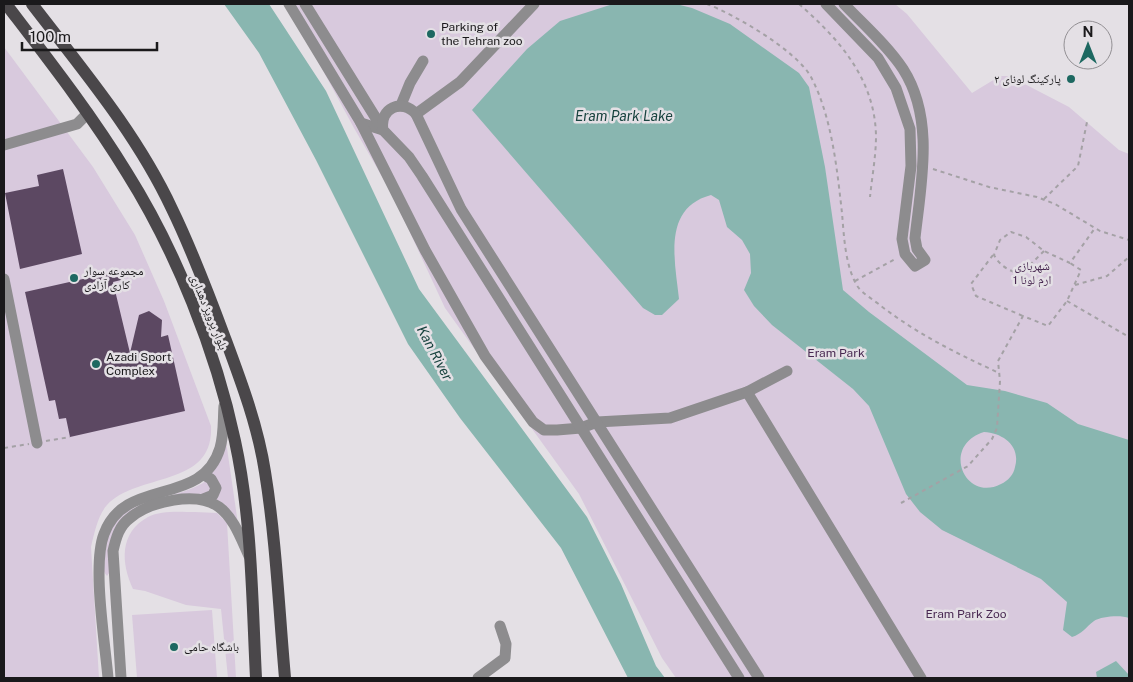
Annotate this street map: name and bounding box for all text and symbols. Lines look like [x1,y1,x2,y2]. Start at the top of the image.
scale bar [22,20,158,52]
place label: Parking of the Tehran zoo [441,20,523,48]
north arrow [1063,20,1113,70]
text: N [1083,24,1093,40]
text: 100 m [30,28,71,45]
marker: Parking of the Tehran zoo [425,28,437,40]
place label: پارکینگ لونای ۲ [994,72,1061,86]
marker: پارکینگ لونای ۲ [1065,73,1077,85]
water label: Eram Park Lake [575,108,673,124]
park label: شهربازی ارم لونا 1 [1013,259,1051,288]
place label: مجموعه سوار کاری آزادی [83,264,143,292]
marker: مجموعه سوار کاری آزادی [68,272,80,284]
street label: بلوار پرویز دهداری [187,272,231,352]
water label: Kan River [414,323,456,384]
park label: Eram Park [807,346,865,360]
place label: Azadi Sport Complex [106,350,172,378]
marker: Azadi Sport Complex [90,358,102,370]
park label: Eram Park Zoo [925,607,1007,621]
place label: باشگاه حامی [184,640,239,654]
marker: باشگاه حامی [168,641,180,653]

